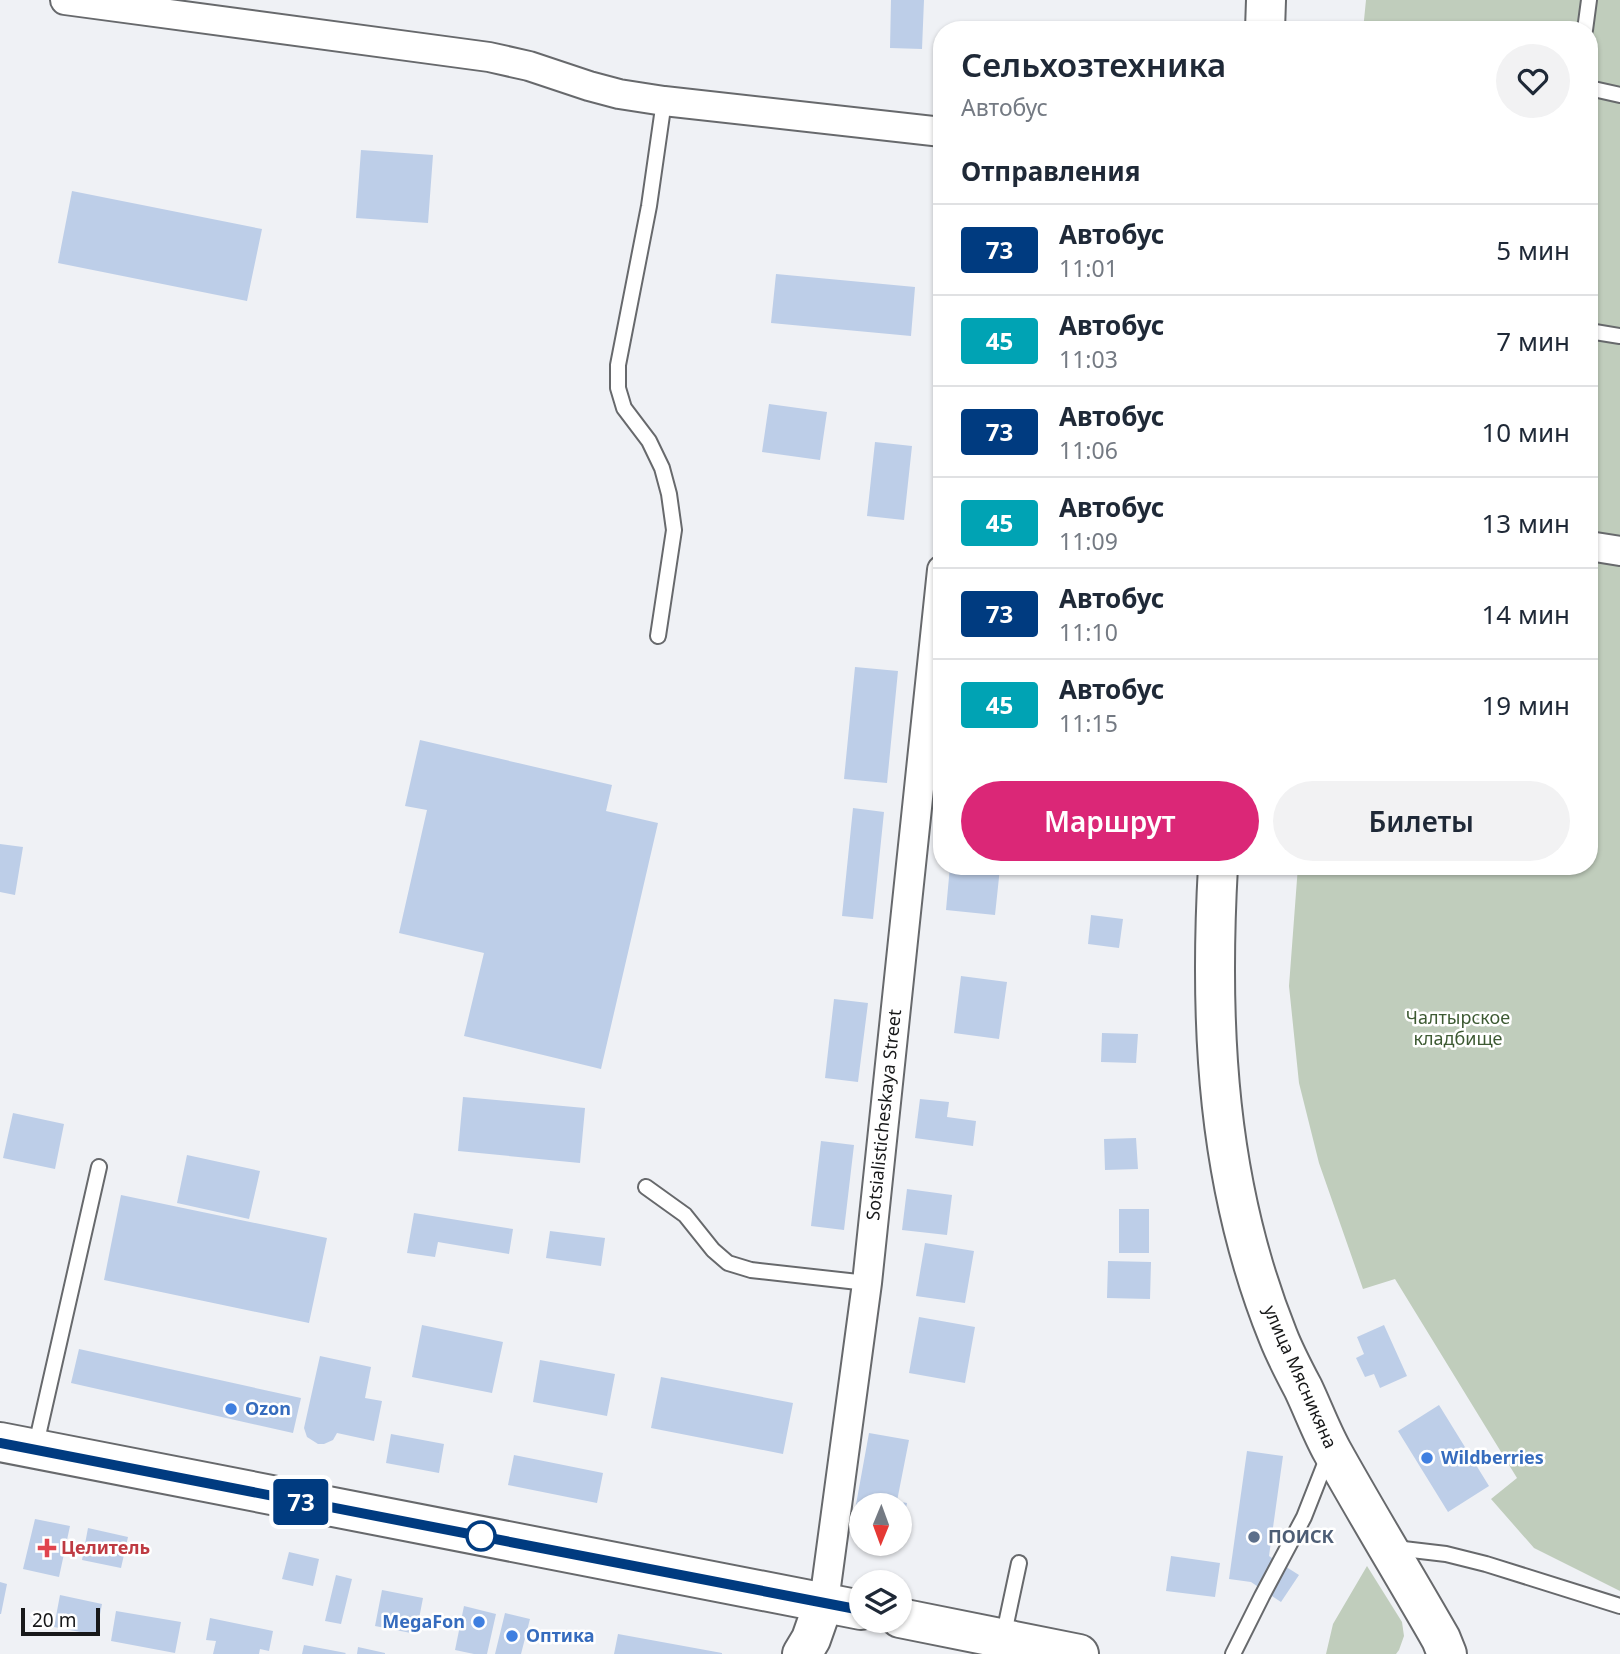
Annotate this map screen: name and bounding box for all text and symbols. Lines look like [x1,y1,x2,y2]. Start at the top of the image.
text: Сельхозтехника [961,42,1226,87]
button: heart [1496,44,1570,118]
text: Автобус [961,91,1048,123]
text: Отправления [961,153,1140,189]
text: Автобус [1059,216,1164,252]
text: 5 мин [1496,232,1570,268]
text: 73 [986,233,1013,266]
text: 11:01 [1059,252,1118,284]
text: Автобус [1059,307,1164,343]
text: 7 мин [1496,323,1570,359]
text: 45 [986,324,1013,357]
text: 11:03 [1059,343,1118,375]
text: Автобус [1059,398,1164,434]
text: 10 мин [1481,414,1570,450]
text: 73 [986,415,1013,448]
text: 11:06 [1059,434,1118,466]
text: Автобус [1059,489,1164,525]
text: 13 мин [1481,505,1570,541]
text: 45 [986,506,1013,539]
text: 11:09 [1059,525,1118,557]
text: Автобус [1059,580,1164,616]
text: 14 мин [1481,596,1570,632]
text: 73 [986,597,1013,630]
text: 11:10 [1059,616,1118,648]
text: Автобус [1059,671,1164,707]
text: 19 мин [1481,687,1570,723]
text: 45 [986,688,1013,721]
text: 11:15 [1059,707,1118,739]
button: Маршрут [961,781,1259,861]
button: Билеты [1273,781,1570,861]
park label: Чалтырское кладбище [1406,1005,1510,1050]
street label: Sotsialisticheskaya Street [860,1008,906,1222]
street label: улица Мясникяна [1259,1301,1343,1452]
place label: Ozon [245,1396,291,1420]
marker: Ozon [223,1401,239,1417]
place label: Wildberries [1441,1445,1544,1469]
marker: Wildberries [1419,1450,1435,1466]
line badge: 73 [270,1479,332,1525]
text: 73 [287,1485,315,1518]
north arrow [849,1493,912,1556]
map controls [849,1493,912,1633]
unlabelled marker [466,1521,496,1551]
place label: ПОИСК [1268,1524,1335,1548]
marker: ПОИСК [1246,1529,1262,1545]
place label: Целитель [61,1535,150,1559]
marker: Целитель [39,1540,55,1556]
button: layers [849,1570,912,1633]
scale bar [21,1605,100,1637]
text: 20 m [32,1607,76,1633]
place label: MegaFon [382,1609,465,1633]
marker: MegaFon [471,1614,487,1630]
place label: Оптика [526,1623,594,1647]
marker: Оптика [504,1628,520,1644]

